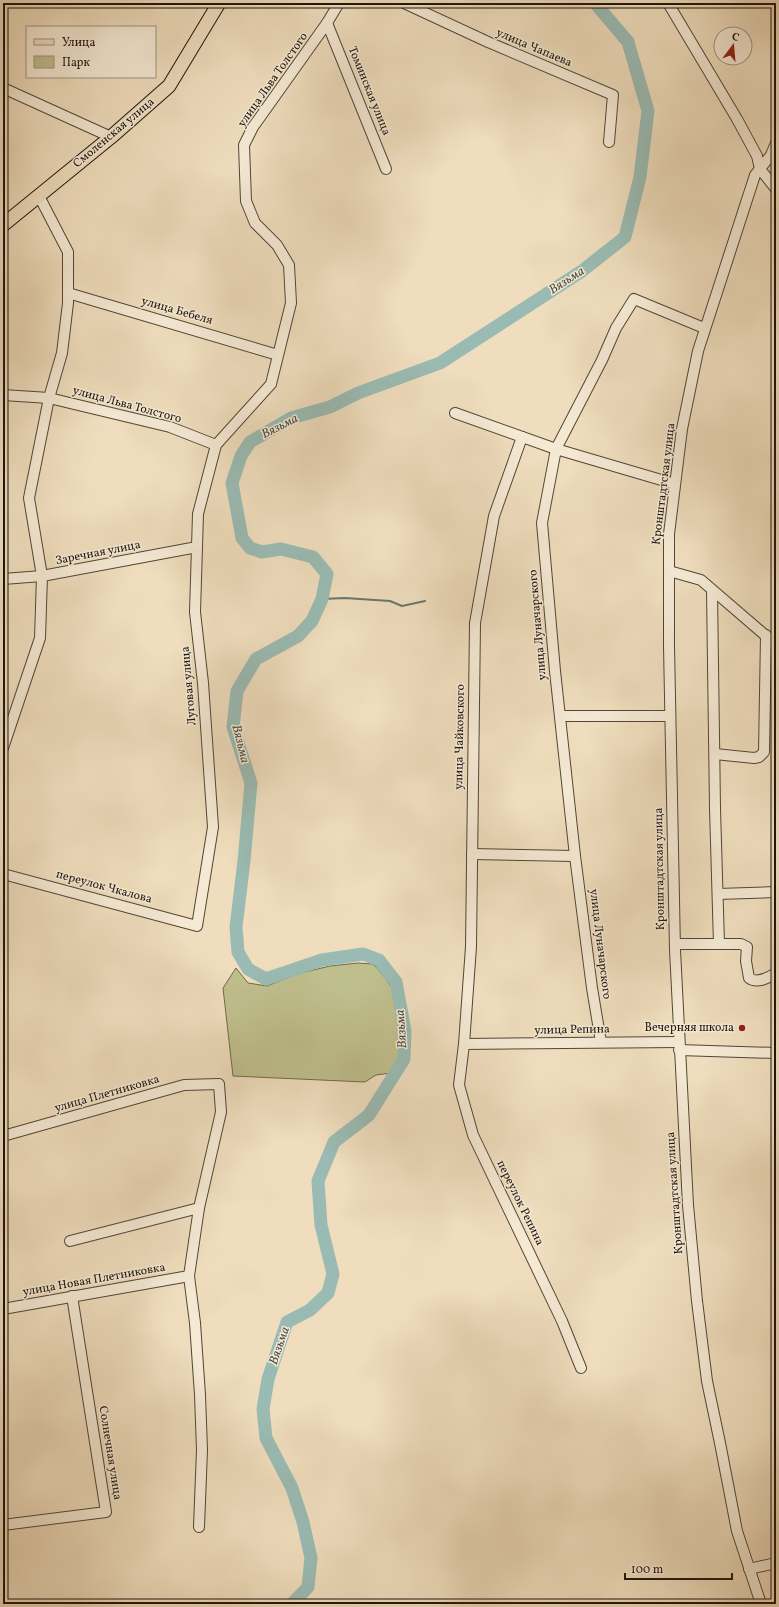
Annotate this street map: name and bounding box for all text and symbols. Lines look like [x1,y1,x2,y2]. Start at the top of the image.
street label: улица Чапаева [494,25,574,71]
legend [26,26,156,78]
north arrow [713,26,753,66]
street label: улица Льва Толстого [234,29,312,131]
text: С [730,30,741,46]
text: Улица [62,35,95,51]
street label: Томинская улица [344,44,394,138]
text: Парк [62,55,90,71]
street label: Смоленская улица [70,94,158,172]
water label: Вязьма [546,263,588,299]
street label: улица Бебеля [139,293,215,329]
street label: улица Льва Толстого [71,383,183,427]
water label: Вязьма [258,410,302,444]
street label: Кронштадтская улица [649,422,679,546]
street label: Заречная улица [54,537,142,569]
street label: улица Луначарского [525,569,551,681]
street label: Луговая улица [178,646,200,726]
street label: улица Чайковского [451,684,469,790]
water label: Вязьма [227,723,253,765]
street label: Кронштадтская улица [651,807,669,931]
street label: переулок Чкалова [54,866,154,908]
street label: улица Луначарского [585,888,615,1000]
water label: Вязьма [392,1009,412,1049]
place label: Вечерняя школа [645,1020,734,1036]
street label: улица Репина [534,1021,610,1039]
marker: Вечерняя школа [737,1023,747,1033]
street label: улица Плетниковка [53,1071,161,1117]
street label: Кронштадтская улица [663,1131,687,1255]
street label: переулок Репина [492,1158,548,1248]
street label: улица Новая Плетниковка [21,1260,167,1300]
water label: Вязьма [265,1325,295,1367]
street label: Солнечная улица [95,1405,125,1501]
scale bar [625,1555,732,1581]
text: 100 m [631,1562,664,1578]

